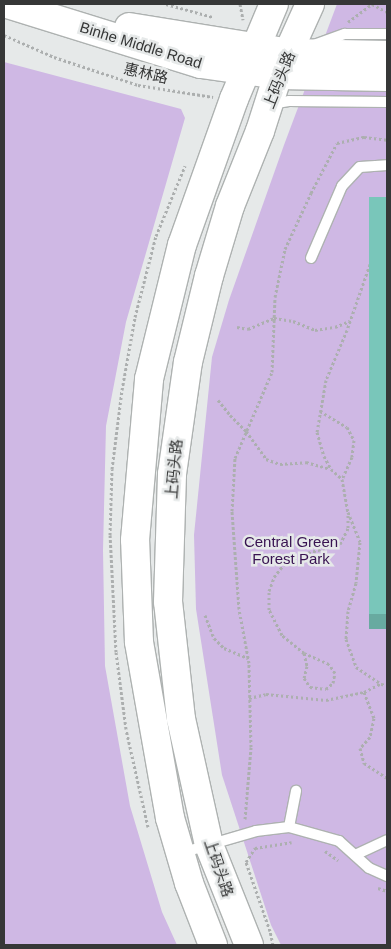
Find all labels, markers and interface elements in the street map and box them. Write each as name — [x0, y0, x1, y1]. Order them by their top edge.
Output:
street label: Binhe Middle Road — [78, 18, 204, 72]
street label: 上码头路 — [259, 49, 299, 111]
street label: 惠林路 — [122, 59, 170, 87]
street label: 上码头路 — [162, 438, 186, 500]
park label: Central Green Forest Park — [244, 532, 338, 567]
street label: 上码头路 — [201, 837, 237, 899]

